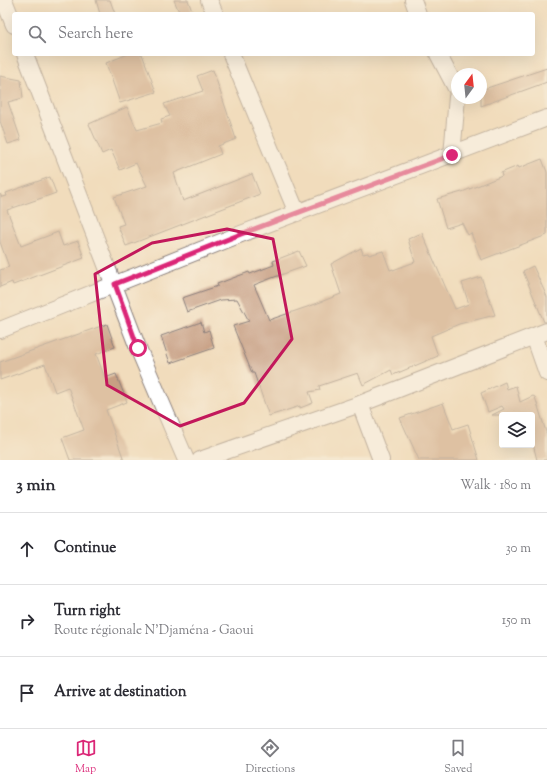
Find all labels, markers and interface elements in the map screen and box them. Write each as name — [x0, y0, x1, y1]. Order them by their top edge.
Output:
search box — [12, 12, 535, 56]
icon: search — [26, 23, 48, 45]
text: Search here — [58, 24, 133, 45]
north arrow — [451, 68, 487, 104]
route end — [443, 146, 461, 164]
route start — [129, 339, 147, 357]
map controls — [499, 412, 535, 448]
button: layers — [499, 412, 535, 448]
text: 3 min — [16, 474, 55, 498]
text: Walk · 180 m — [460, 477, 531, 495]
icon: ahead — [16, 538, 38, 560]
text: Continue — [54, 538, 116, 559]
text: 30 m — [505, 540, 531, 558]
text: Turn right — [54, 601, 120, 622]
icon: right — [16, 610, 38, 632]
text: 150 m — [502, 612, 531, 630]
text: Route régionale N'Djaména - Gaoui — [54, 622, 254, 640]
icon: arrive — [16, 682, 38, 704]
text: Arrive at destination — [54, 682, 187, 703]
tab: Map — [75, 737, 97, 777]
tab: Directions — [246, 737, 295, 777]
tab: Saved — [444, 737, 472, 777]

